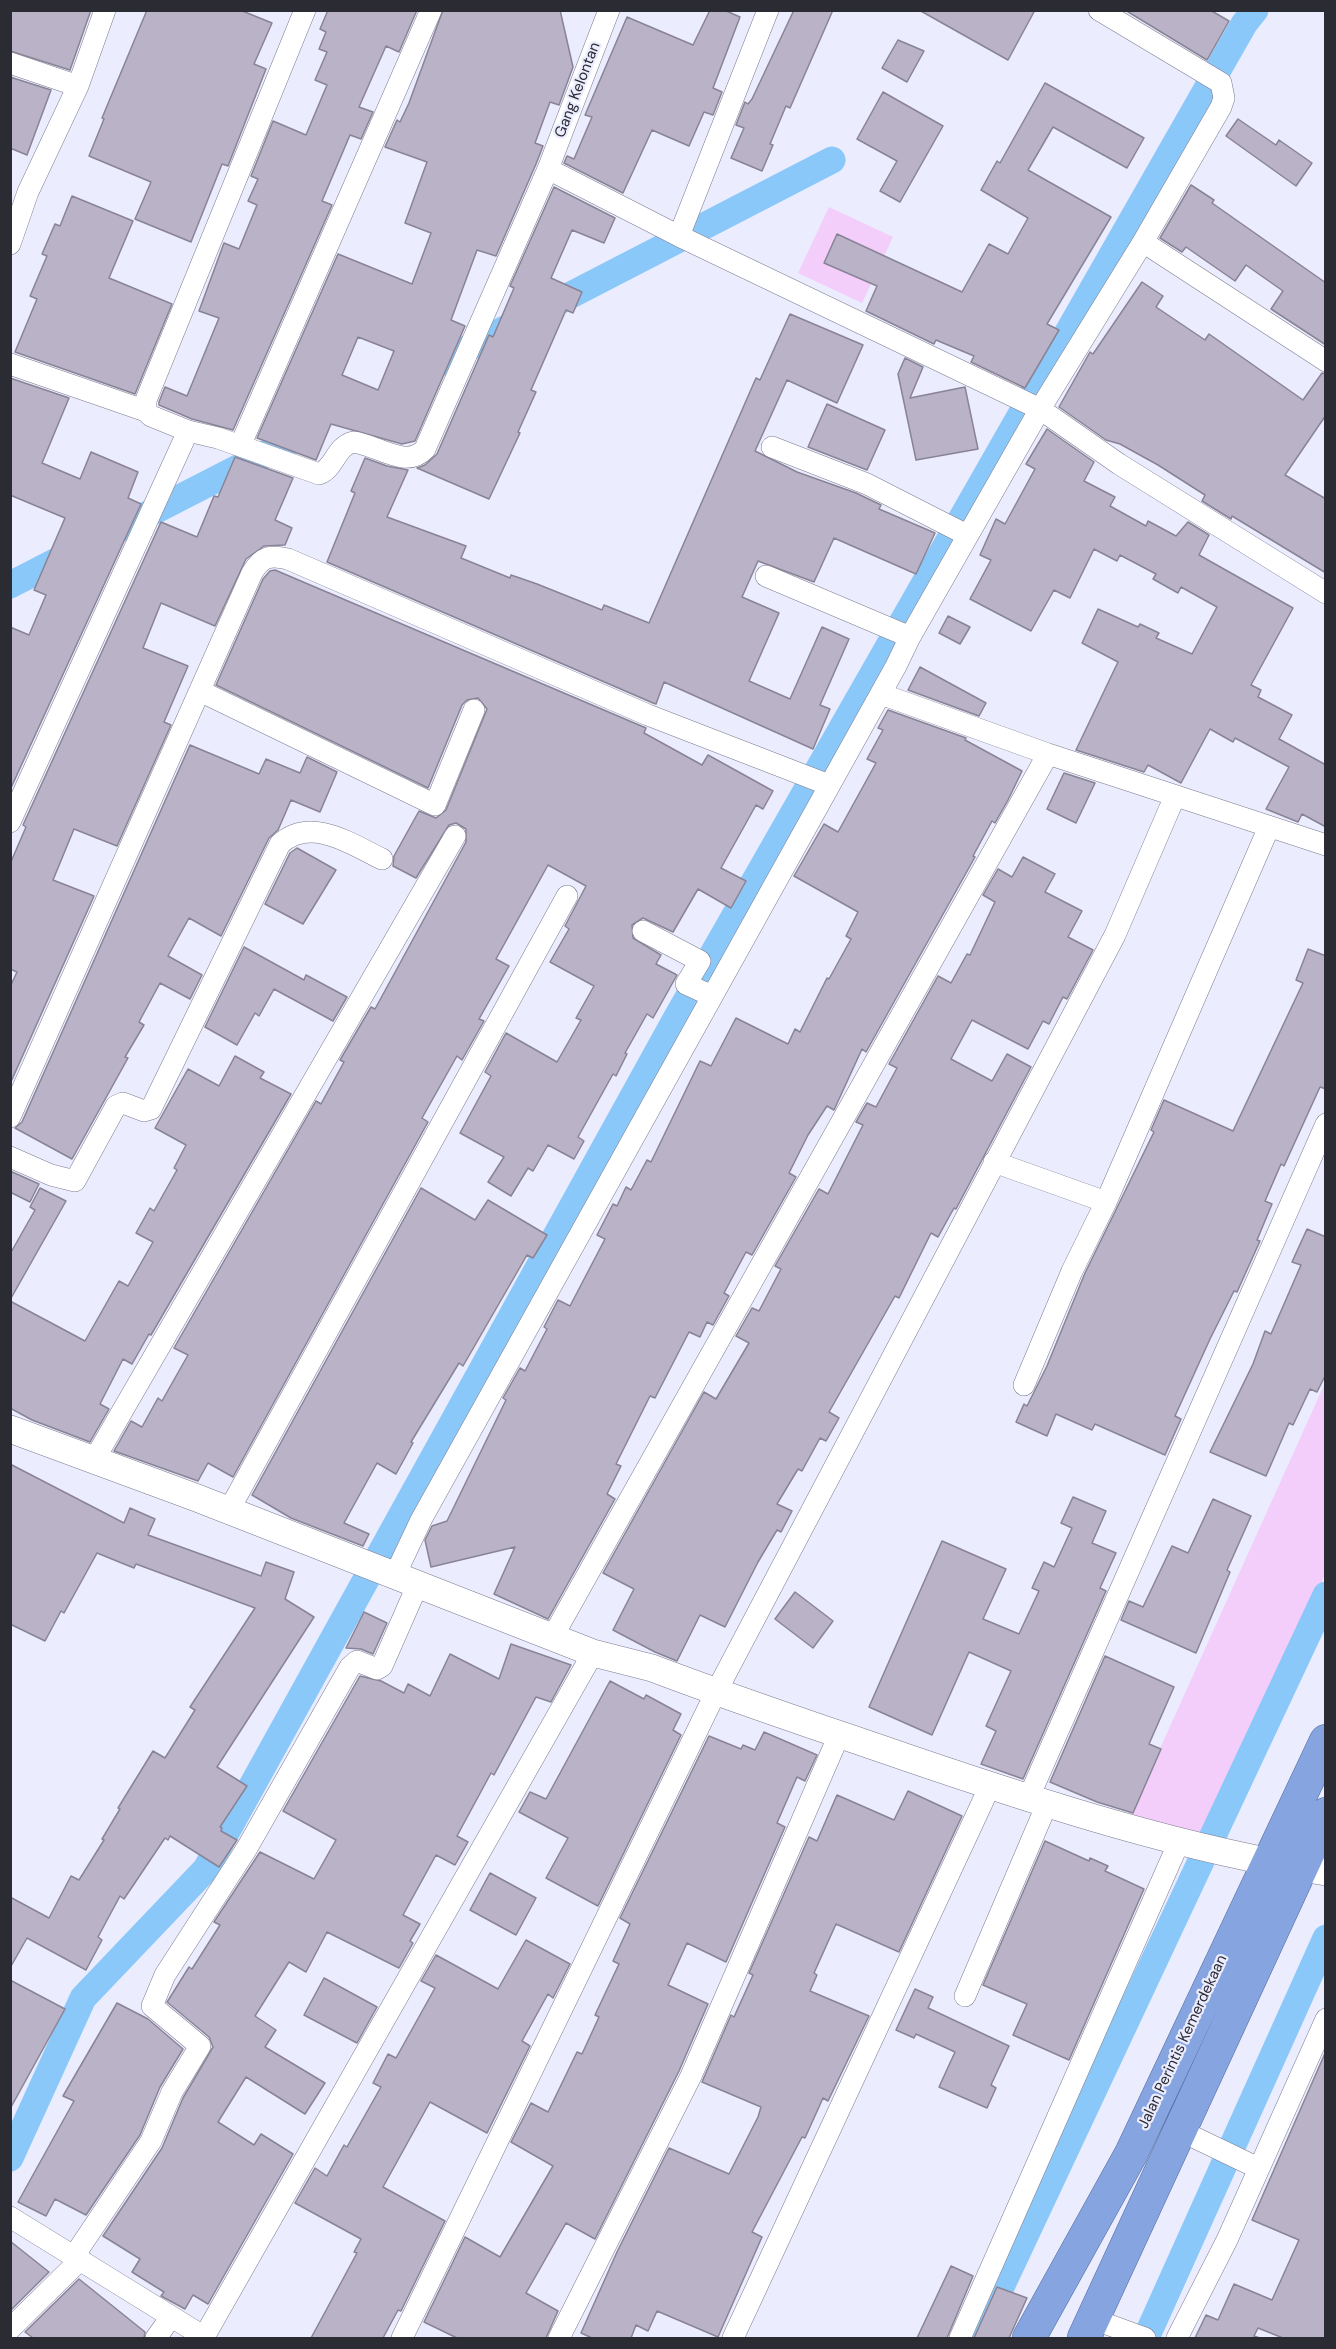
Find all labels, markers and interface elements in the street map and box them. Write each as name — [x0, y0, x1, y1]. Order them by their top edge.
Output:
street label: Gang Kelontan — [552, 40, 604, 140]
street label: Jalan Perintis Kemerdekaan — [1135, 1952, 1231, 2132]

